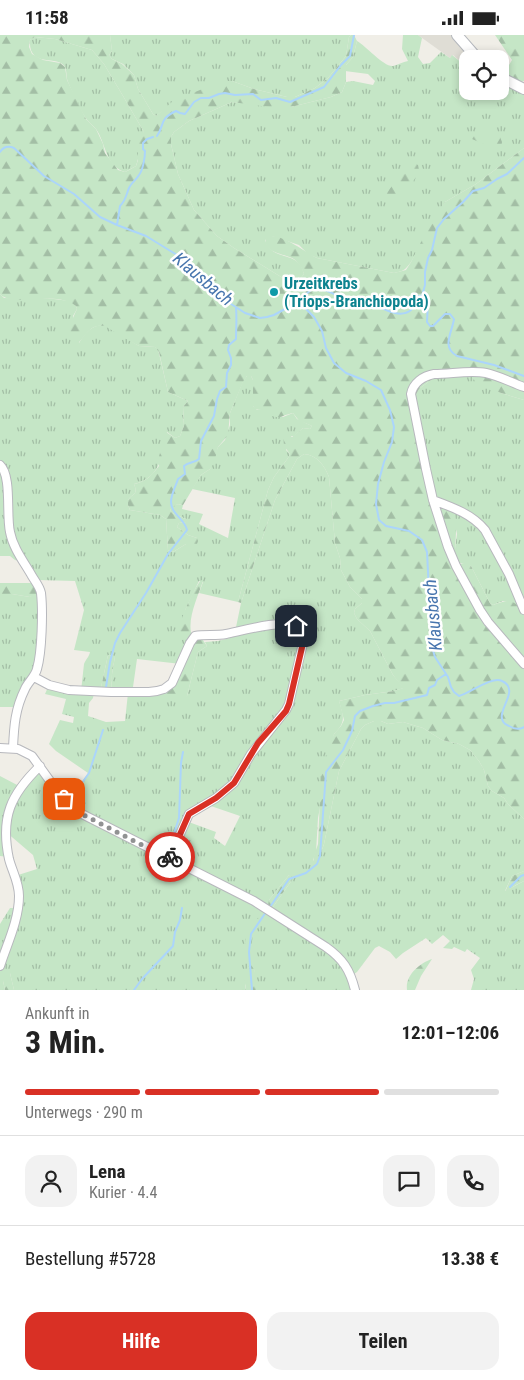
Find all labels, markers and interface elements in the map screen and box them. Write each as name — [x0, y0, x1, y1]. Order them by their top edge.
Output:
text: 11:58 — [25, 6, 69, 29]
map controls — [459, 50, 509, 100]
button: locate — [459, 50, 509, 100]
water label: Klausbach — [169, 248, 238, 310]
place label: Urzeitkrebs (Triops-Branchiopoda) — [284, 274, 429, 311]
marker: Urzeitkrebs (Triops-Branchiopoda) — [268, 286, 280, 298]
water label: Klausbach — [419, 578, 446, 652]
pin — [275, 605, 317, 647]
icon: home — [282, 612, 310, 640]
pin — [43, 778, 85, 820]
icon: bag — [50, 785, 78, 813]
courier — [145, 832, 195, 882]
icon: bike — [156, 843, 184, 871]
text: Ankunft in — [25, 1004, 90, 1023]
text: 12:01–12:06 — [401, 1021, 499, 1044]
text: 3 Min. — [25, 1023, 106, 1061]
text: Unterwegs · 290 m — [25, 1103, 143, 1122]
button: person — [25, 1155, 77, 1207]
button: chat — [383, 1155, 435, 1207]
button: phone — [447, 1155, 499, 1207]
text: Lena — [89, 1160, 126, 1183]
text: Kurier · 4.4 — [89, 1183, 157, 1202]
text: Bestellung #5728 — [25, 1247, 156, 1270]
text: 13.38 € — [441, 1247, 499, 1270]
button: Hilfe — [25, 1312, 257, 1370]
button: Teilen — [267, 1312, 499, 1370]

